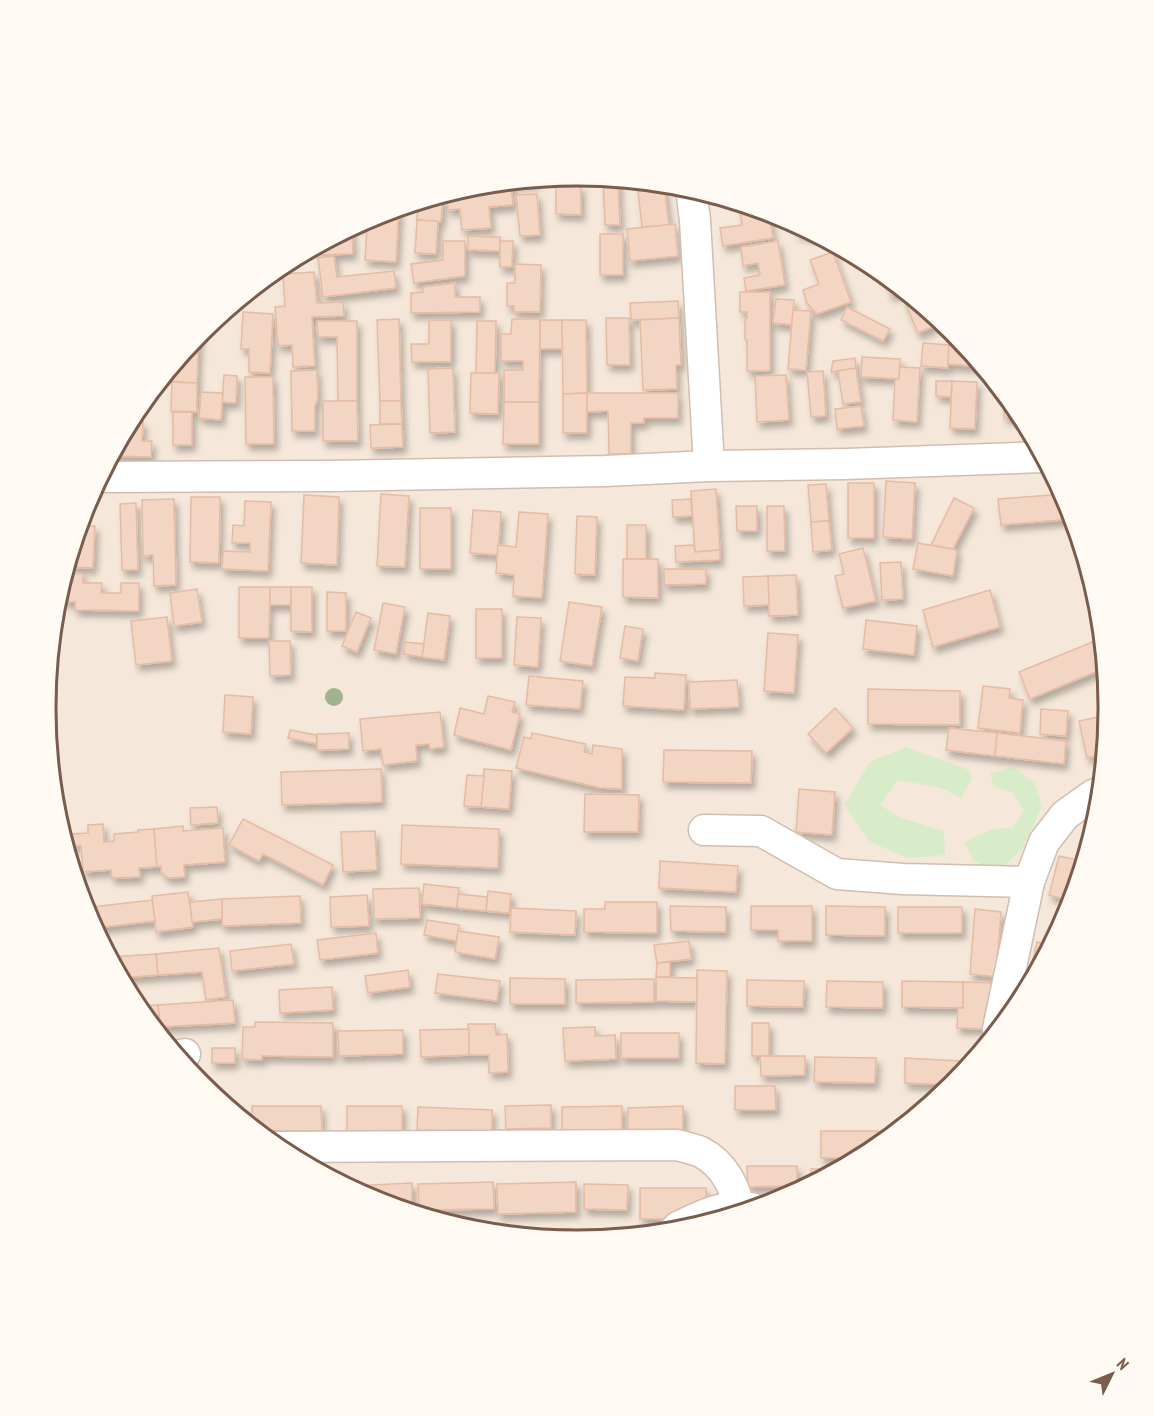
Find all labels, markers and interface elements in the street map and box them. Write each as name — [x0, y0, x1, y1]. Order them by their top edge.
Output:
north arrow — [1082, 1344, 1142, 1404]
text: N — [1113, 1354, 1133, 1374]

